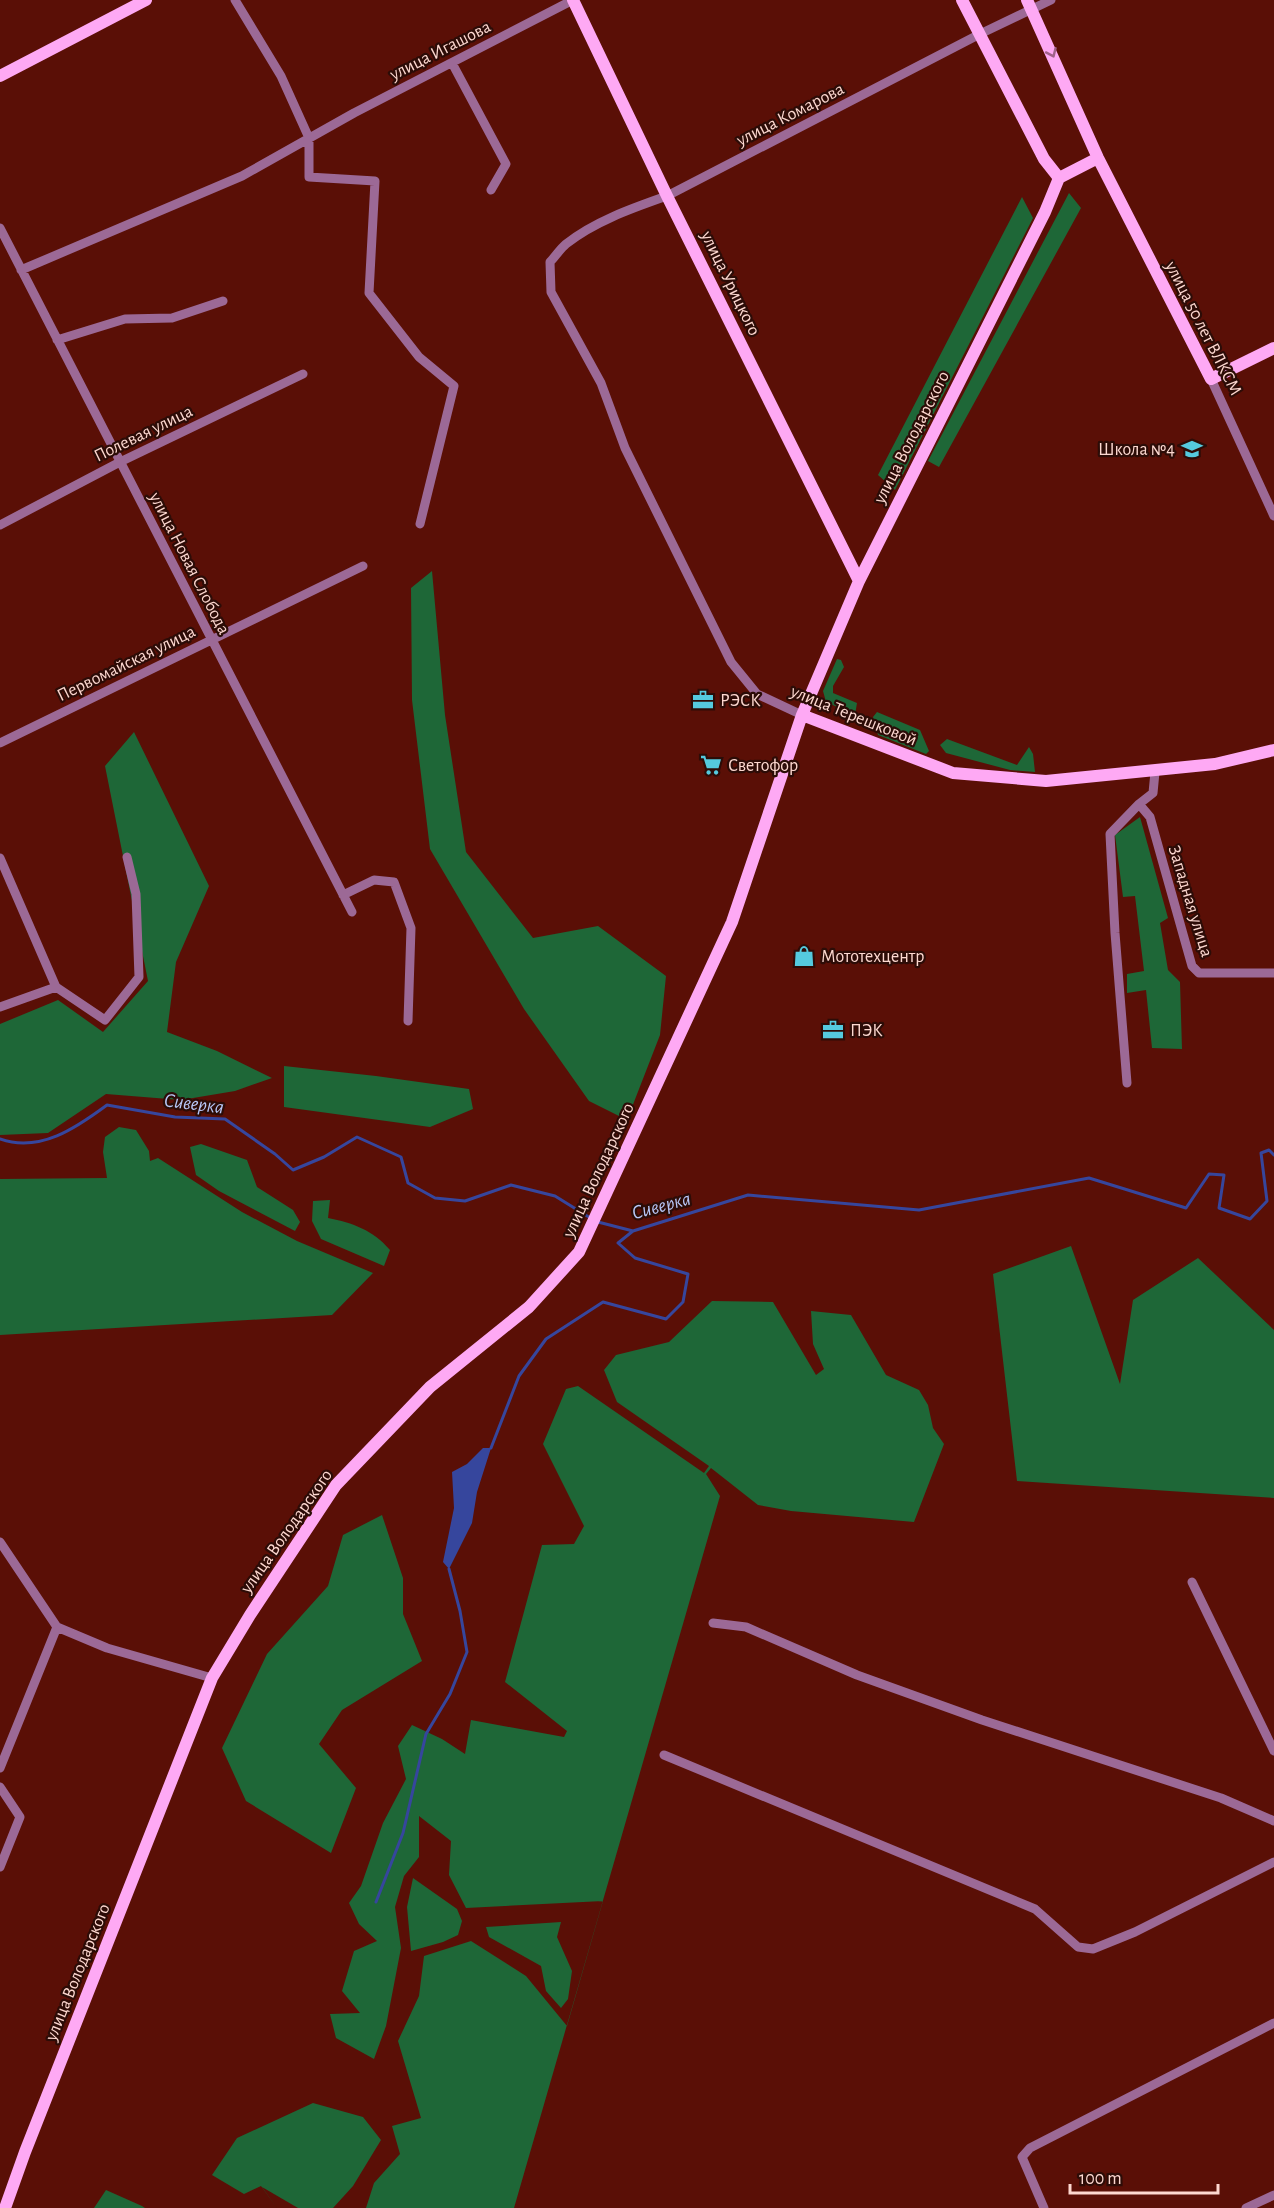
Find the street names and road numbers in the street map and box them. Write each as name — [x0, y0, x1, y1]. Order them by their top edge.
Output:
street label: улица Игашова — [386, 18, 494, 84]
street label: улица Комарова — [733, 80, 847, 150]
street label: улица Урицкого — [697, 227, 763, 339]
street label: улица 50 лет ВЛКСМ — [1161, 258, 1245, 398]
street label: улица Володарского — [870, 368, 953, 507]
street label: Полевая улица — [91, 402, 196, 466]
street label: улица Новая Слобода — [145, 488, 234, 637]
street label: Первомайская улица — [54, 623, 199, 705]
street label: улица Терешковой — [787, 682, 919, 749]
street label: Западная улица — [1165, 843, 1216, 959]
street label: улица Володарского — [559, 1100, 638, 1241]
street label: улица Володарского — [237, 1467, 336, 1597]
street label: улица Володарского — [42, 1901, 114, 2044]

